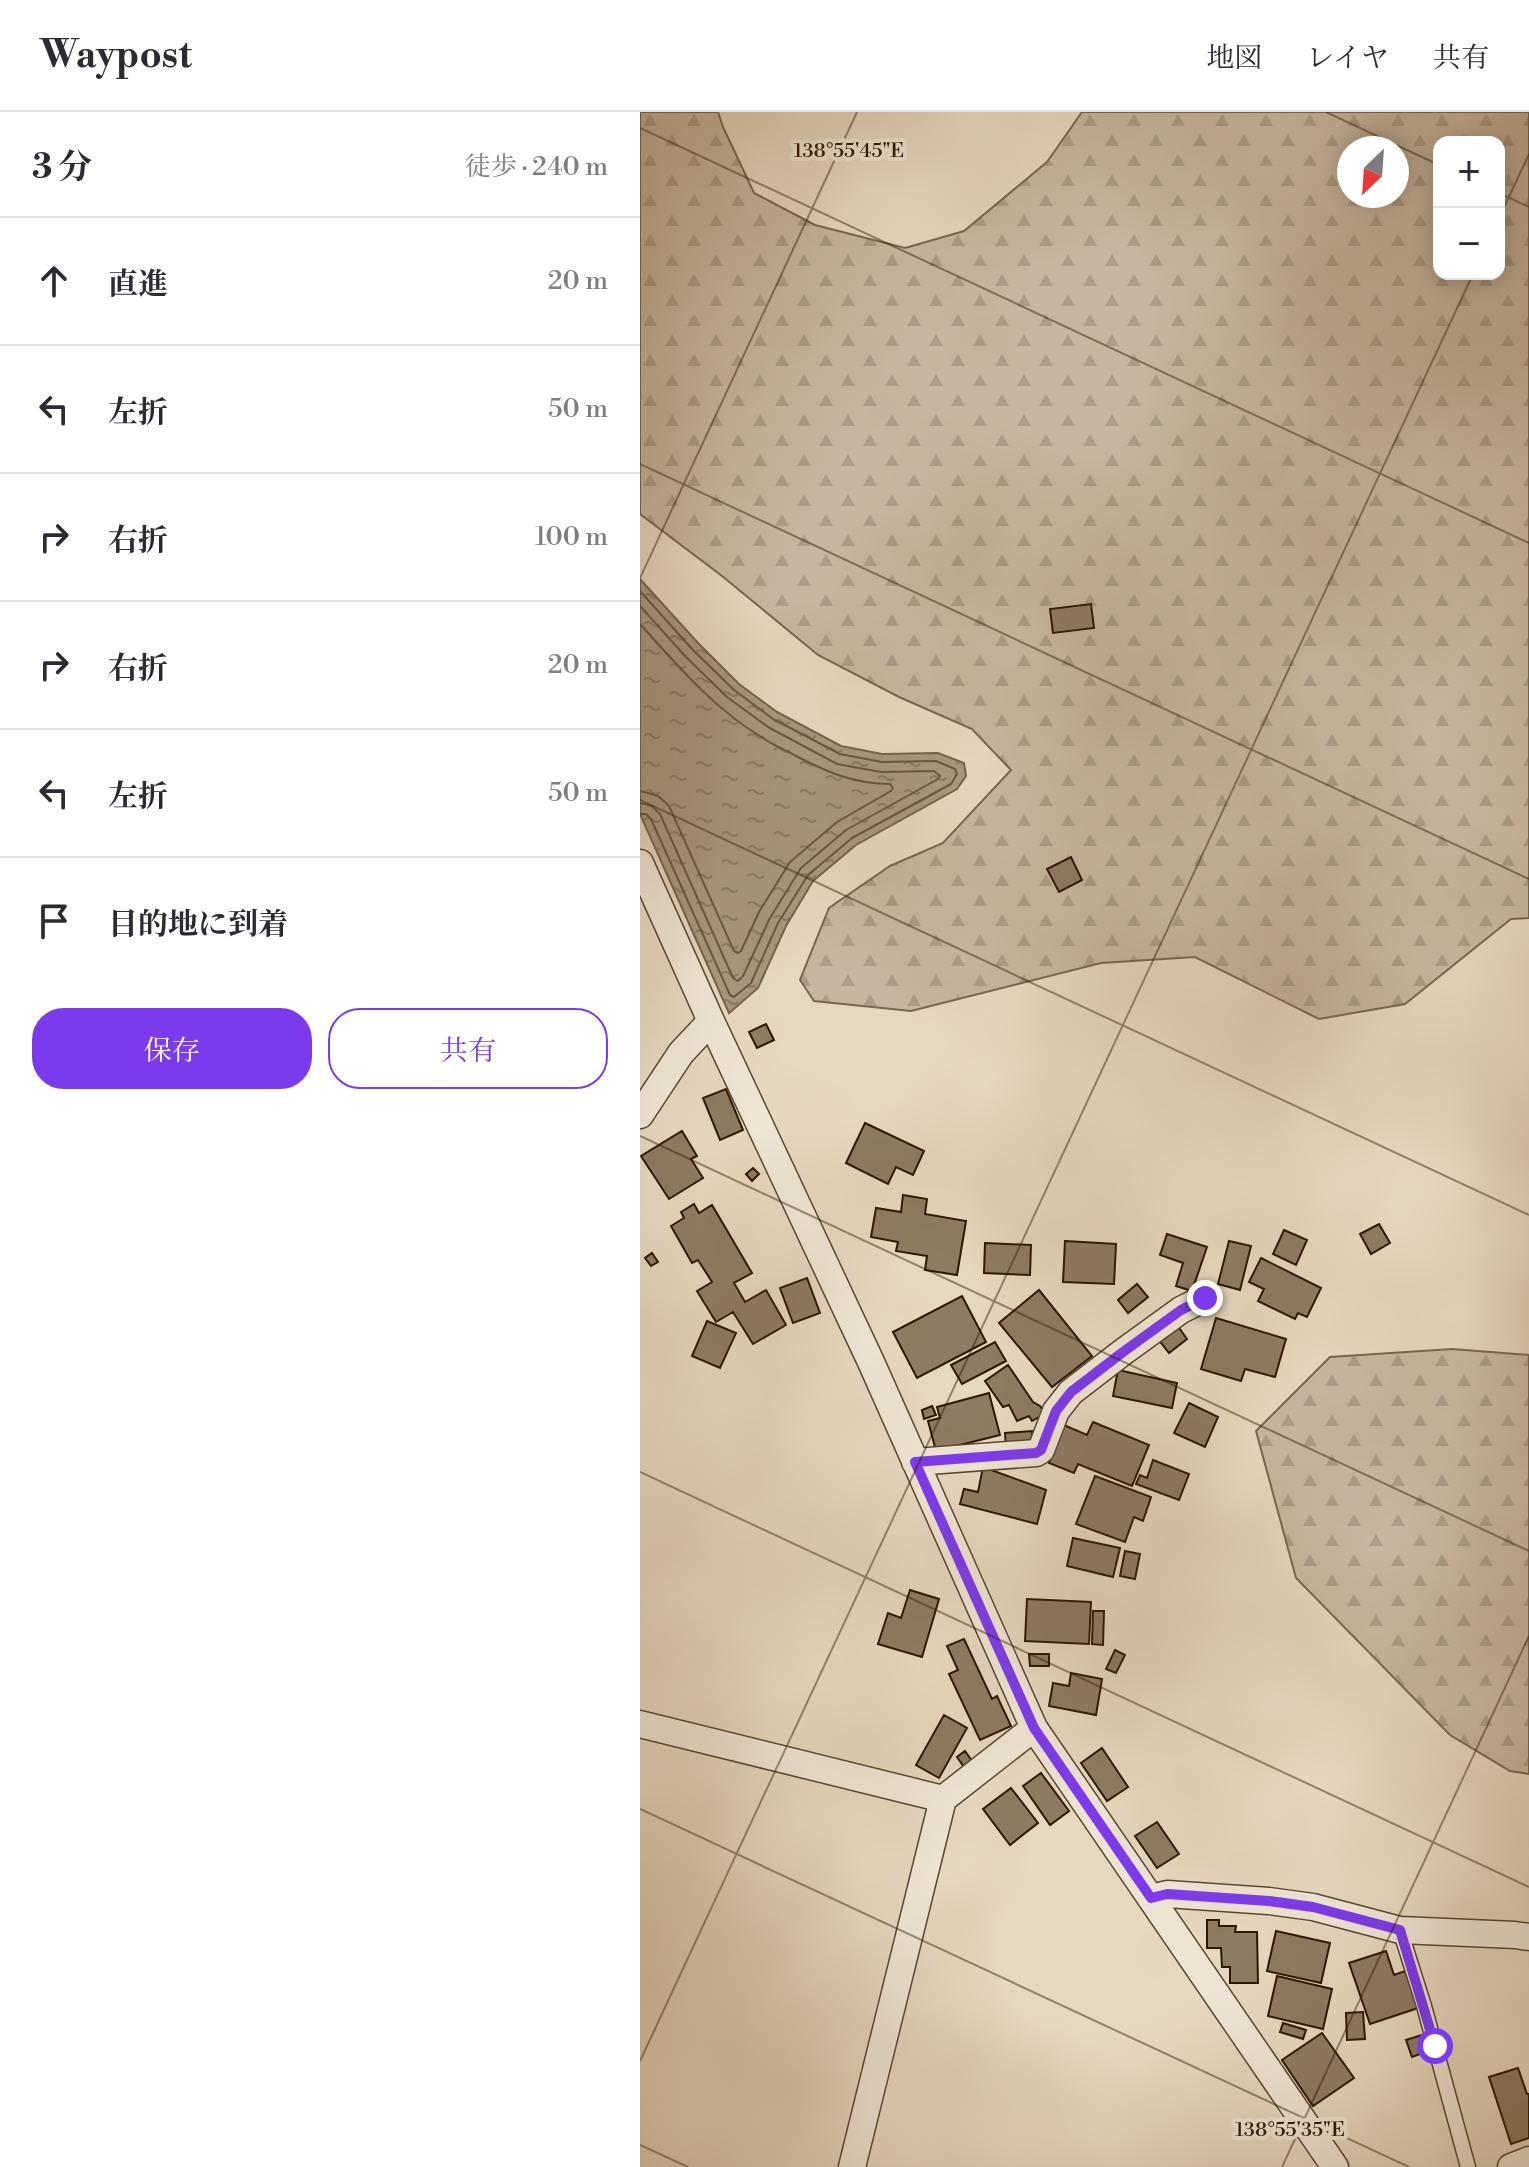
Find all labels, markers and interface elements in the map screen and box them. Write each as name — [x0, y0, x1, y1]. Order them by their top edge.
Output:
text: Waypost — [40, 32, 192, 79]
text: 地図 — [1206, 41, 1262, 76]
text: レイヤ — [1306, 41, 1389, 76]
text: 共有 — [1433, 41, 1489, 76]
north arrow — [1337, 136, 1409, 208]
map controls — [1433, 136, 1505, 280]
button: + — [1433, 136, 1505, 208]
text: 138°55'45"E — [794, 139, 904, 164]
text: 3 分 — [32, 147, 92, 189]
text: 徒歩 · 240 m — [465, 151, 608, 183]
button: − — [1433, 208, 1505, 280]
icon: ahead — [32, 259, 76, 303]
text: 20 m — [548, 265, 608, 297]
text: 直進 — [108, 266, 168, 304]
icon: left — [32, 387, 76, 431]
text: 50 m — [548, 393, 608, 425]
text: 左折 — [108, 394, 168, 432]
icon: right — [32, 515, 76, 559]
text: 100 m — [535, 521, 608, 553]
text: 右折 — [108, 522, 168, 560]
icon: right — [32, 643, 76, 687]
text: 20 m — [548, 649, 608, 681]
text: 右折 — [108, 650, 168, 688]
icon: left — [32, 771, 76, 815]
text: 50 m — [548, 777, 608, 809]
text: 左折 — [108, 778, 168, 816]
icon: arrive — [32, 899, 76, 943]
text: 目的地に到着 — [108, 906, 288, 944]
button: 保存 — [32, 1008, 312, 1089]
button: 共有 — [328, 1008, 608, 1089]
route end — [1187, 1280, 1223, 1316]
route start — [1417, 2028, 1453, 2064]
text: 138°55'35"E — [1235, 2118, 1345, 2143]

